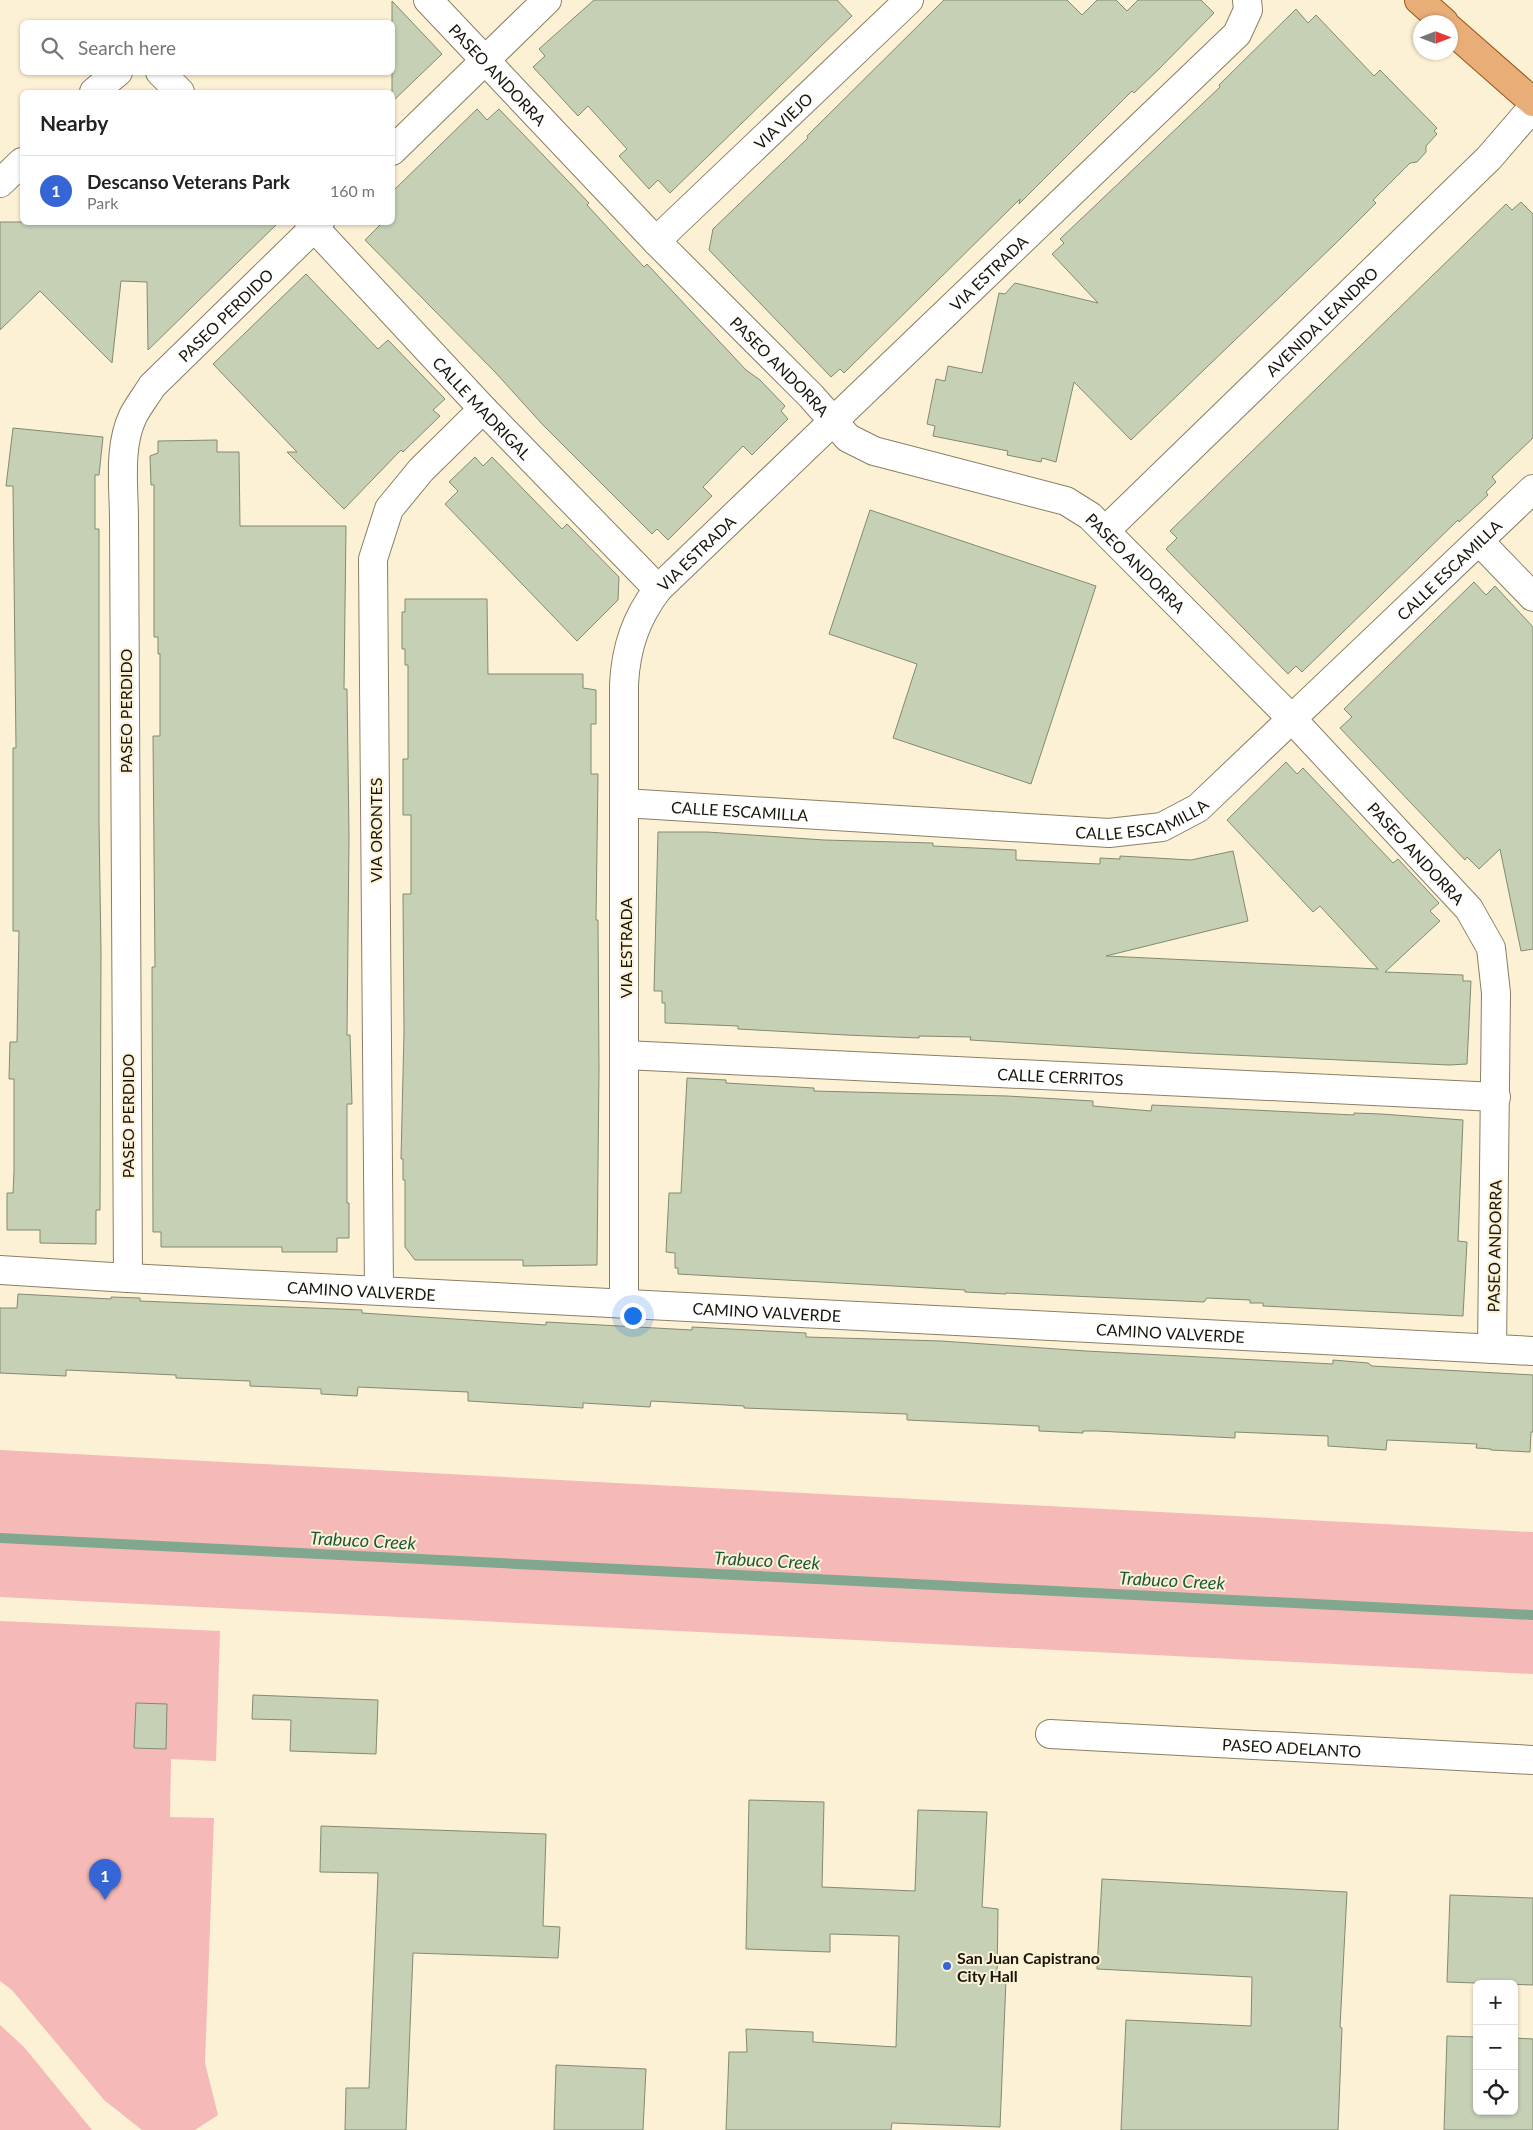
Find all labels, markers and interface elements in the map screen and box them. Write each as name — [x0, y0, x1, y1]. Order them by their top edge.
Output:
north arrow — [1413, 15, 1458, 60]
street label: PASEO ANDORRA — [446, 19, 551, 129]
search box — [20, 20, 395, 75]
icon: search — [38, 34, 66, 62]
text: Search here — [78, 36, 176, 59]
street label: VIA VIEJO — [750, 88, 816, 152]
text: Nearby — [40, 110, 108, 135]
text: Descanso Veterans Park — [87, 170, 290, 193]
text: 1 — [51, 181, 61, 200]
text: 160 m — [330, 181, 375, 200]
text: Park — [87, 193, 118, 212]
street label: VIA ESTRADA — [945, 231, 1031, 314]
street label: AVENIDA LEANDRO — [1261, 262, 1381, 380]
street label: PASEO PERDIDO — [174, 264, 276, 365]
street label: PASEO ANDORRA — [727, 312, 834, 420]
street label: CALLE MADRIGAL — [429, 352, 536, 463]
street label: PASEO ANDORRA — [1083, 509, 1190, 616]
street label: VIA ESTRADA — [653, 511, 739, 594]
street label: CALLE ESCAMILLA — [1392, 515, 1505, 624]
street label: PASEO PERDIDO — [116, 648, 135, 773]
street label: VIA ORONTES — [366, 778, 385, 882]
street label: CALLE ESCAMILLA — [1075, 794, 1212, 843]
street label: CALLE ESCAMILLA — [671, 796, 809, 824]
street label: PASEO ANDORRA — [1365, 798, 1469, 908]
street label: VIA ESTRADA — [616, 898, 635, 998]
street label: PASEO PERDIDO — [118, 1053, 137, 1178]
street label: CALLE CERRITOS — [997, 1063, 1124, 1089]
street label: PASEO ANDORRA — [1483, 1179, 1505, 1312]
street label: CAMINO VALVERDE — [287, 1277, 436, 1303]
street label: CAMINO VALVERDE — [692, 1298, 842, 1325]
your location — [620, 1303, 646, 1329]
street label: CAMINO VALVERDE — [1096, 1319, 1245, 1346]
water label: Trabuco Creek — [309, 1526, 417, 1554]
water label: Trabuco Creek — [713, 1546, 821, 1574]
water label: Trabuco Creek — [1118, 1566, 1226, 1594]
street label: PASEO ADELANTO — [1222, 1734, 1362, 1760]
pin: 1 — [89, 1859, 121, 1900]
place label: San Juan Capistrano City Hall — [957, 1948, 1100, 1985]
marker: San Juan Capistrano City Hall — [941, 1960, 953, 1972]
map controls — [1473, 1980, 1518, 2115]
button: + — [1473, 1980, 1518, 2025]
button: − — [1473, 2025, 1518, 2070]
button: locate — [1473, 2070, 1518, 2115]

